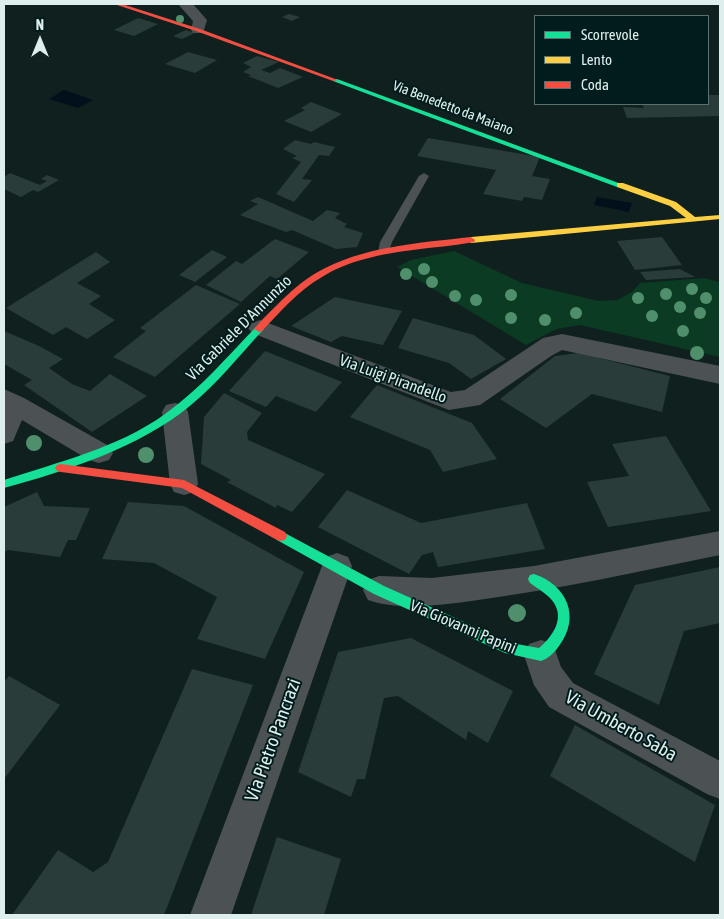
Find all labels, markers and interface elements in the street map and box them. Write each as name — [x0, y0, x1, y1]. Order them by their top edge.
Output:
north arrow — [15, 15, 65, 65]
legend — [534, 15, 709, 105]
text: N — [36, 17, 44, 33]
text: Scorrevole — [581, 26, 639, 43]
text: Lento — [581, 51, 612, 68]
text: Coda — [581, 76, 609, 93]
street label: Via Benedetto da Maiano — [390, 77, 516, 139]
street label: Via Gabriele D'Annunzio — [182, 271, 296, 385]
street label: Via Luigi Pirandello — [337, 351, 449, 407]
street label: Via Giovanni Papini — [407, 596, 519, 658]
street label: Via Pietro Pancrazi — [240, 676, 306, 804]
street label: Via Umberto Saba — [561, 686, 681, 766]

